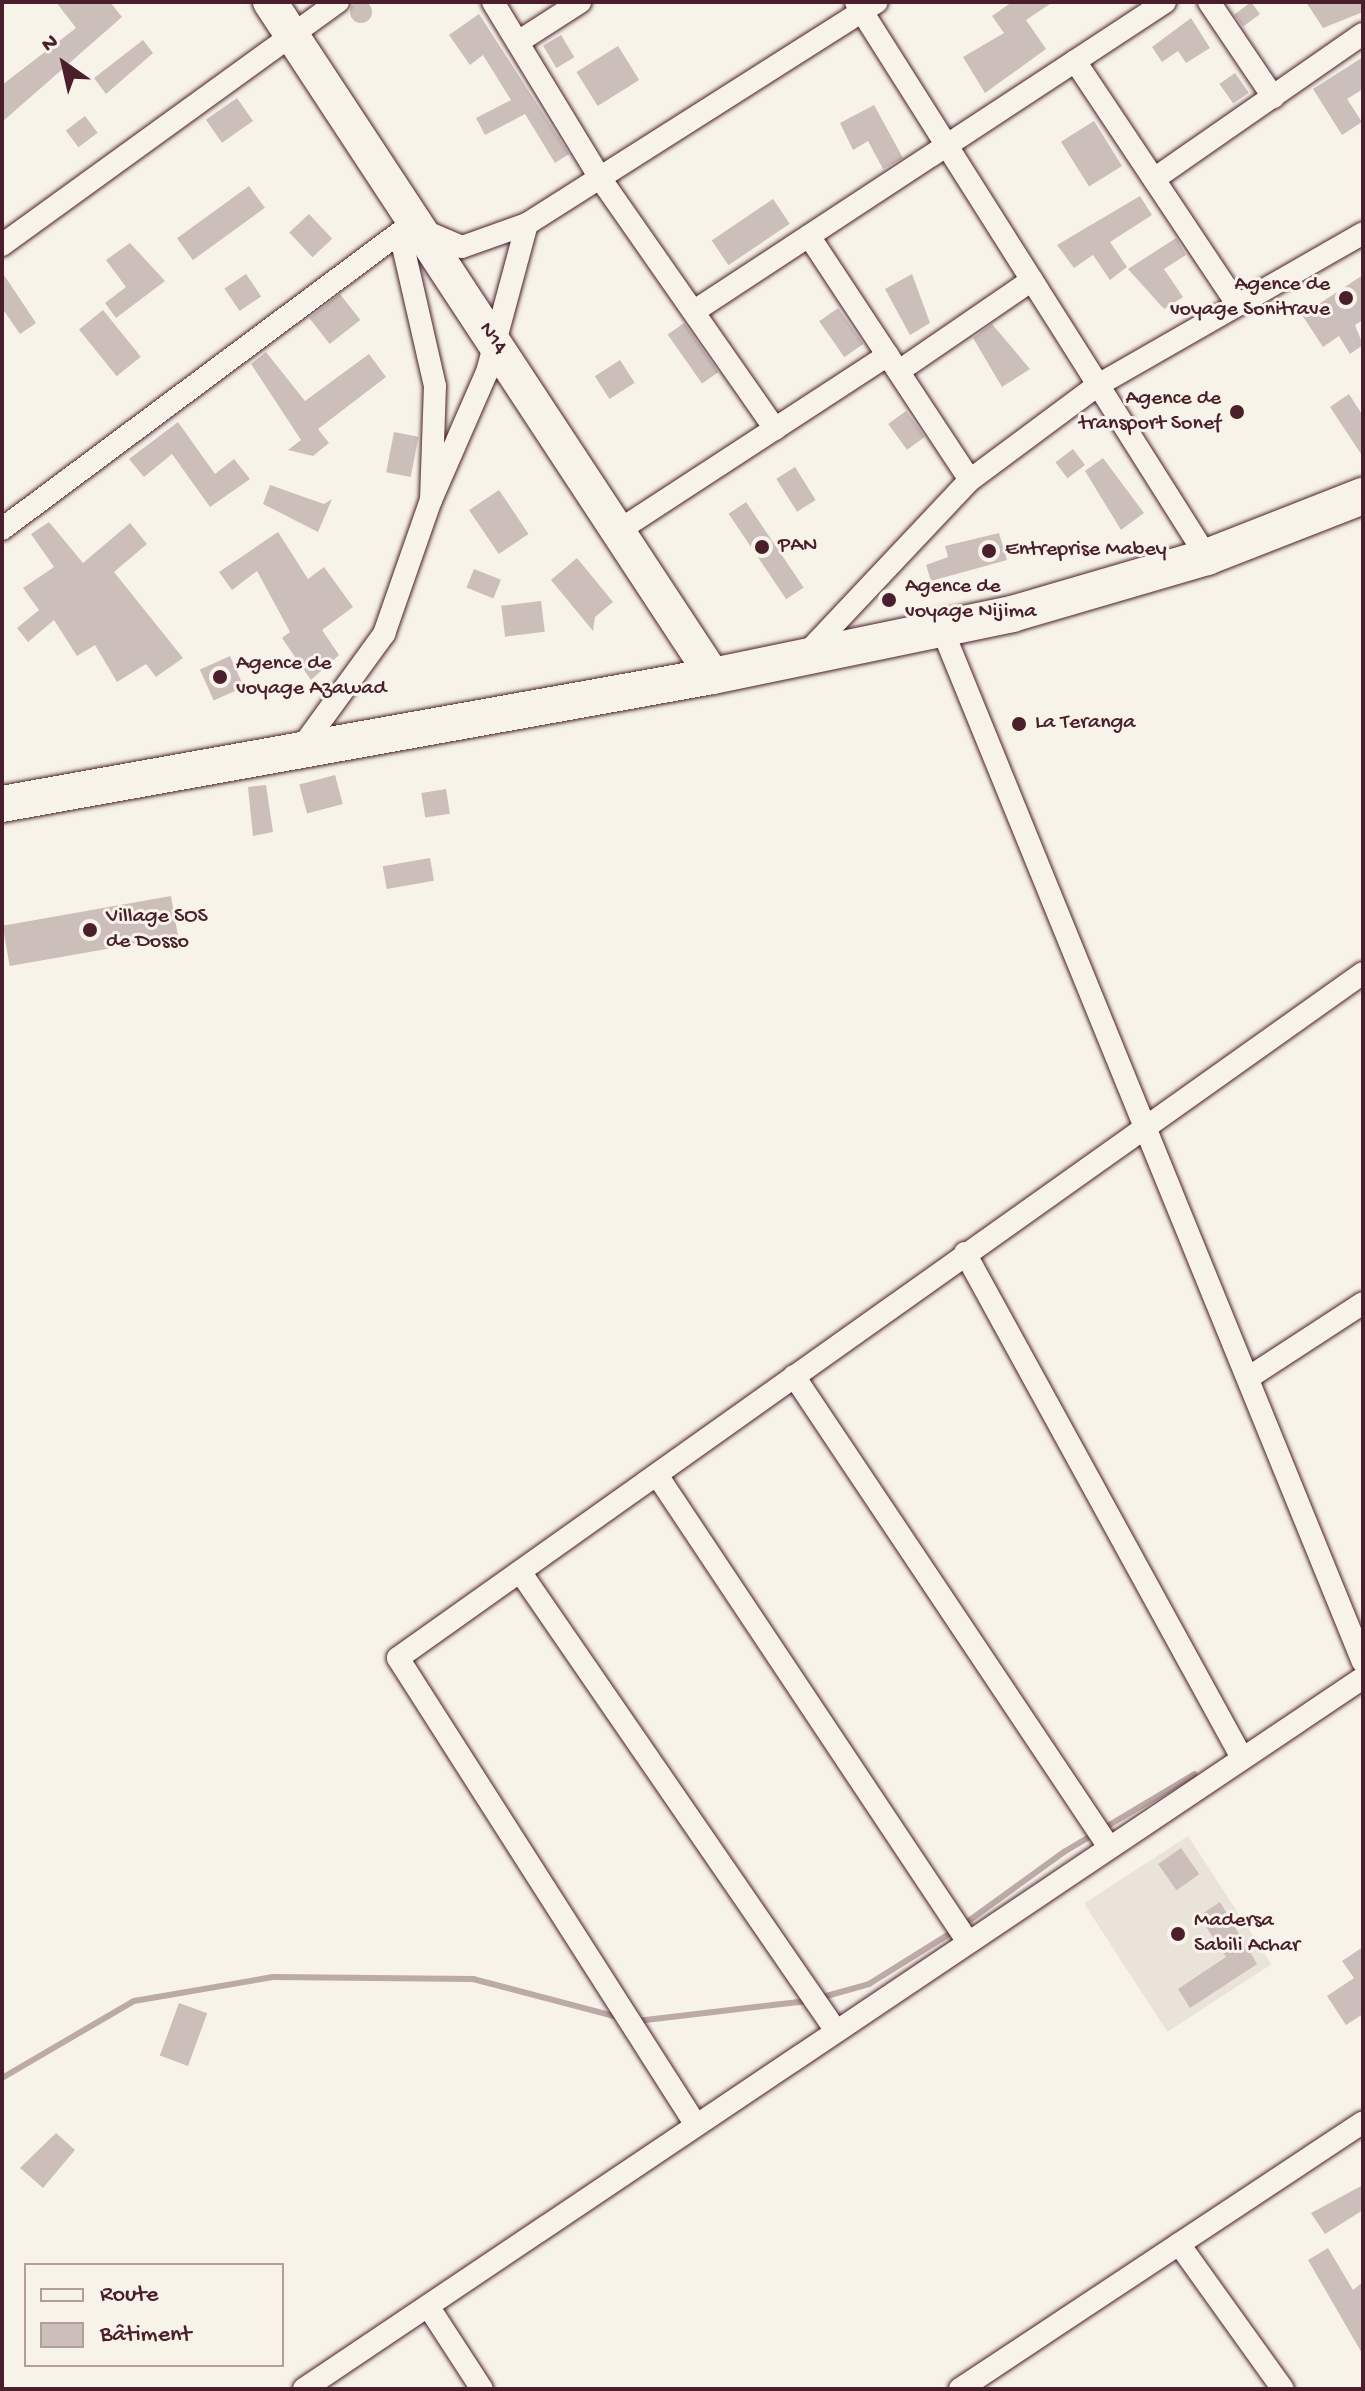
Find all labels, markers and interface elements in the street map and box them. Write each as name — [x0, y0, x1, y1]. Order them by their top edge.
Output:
north arrow — [24, 24, 104, 104]
text: N — [37, 29, 64, 59]
place label: Agence de voyage Sonitrave — [1170, 272, 1330, 324]
marker: Agence de voyage Sonitrave — [1337, 289, 1355, 307]
street label: N14 — [472, 318, 512, 360]
place label: Agence de transport Sonef — [1079, 386, 1221, 438]
marker: Agence de transport Sonef — [1228, 403, 1246, 421]
place label: PAN — [778, 534, 817, 560]
marker: PAN — [753, 538, 771, 556]
place label: Entreprise Mabey — [1005, 538, 1167, 564]
marker: Entreprise Mabey — [980, 542, 998, 560]
place label: Agence de voyage Nijima — [905, 574, 1036, 626]
marker: Agence de voyage Nijima — [880, 591, 898, 609]
place label: Agence de voyage Azawad — [236, 651, 386, 702]
marker: Agence de voyage Azawad — [211, 668, 229, 686]
place label: La Teranga — [1035, 711, 1135, 737]
marker: La Teranga — [1010, 715, 1028, 733]
place label: Village SOS de Dosso — [106, 904, 208, 956]
marker: Village SOS de Dosso — [81, 921, 99, 939]
place label: Madersa Sabili Achar — [1194, 1908, 1300, 1960]
marker: Madersa Sabili Achar — [1169, 1925, 1187, 1943]
legend — [24, 2263, 284, 2367]
text: Route — [100, 2281, 158, 2310]
text: Bâtiment — [100, 2321, 191, 2350]

